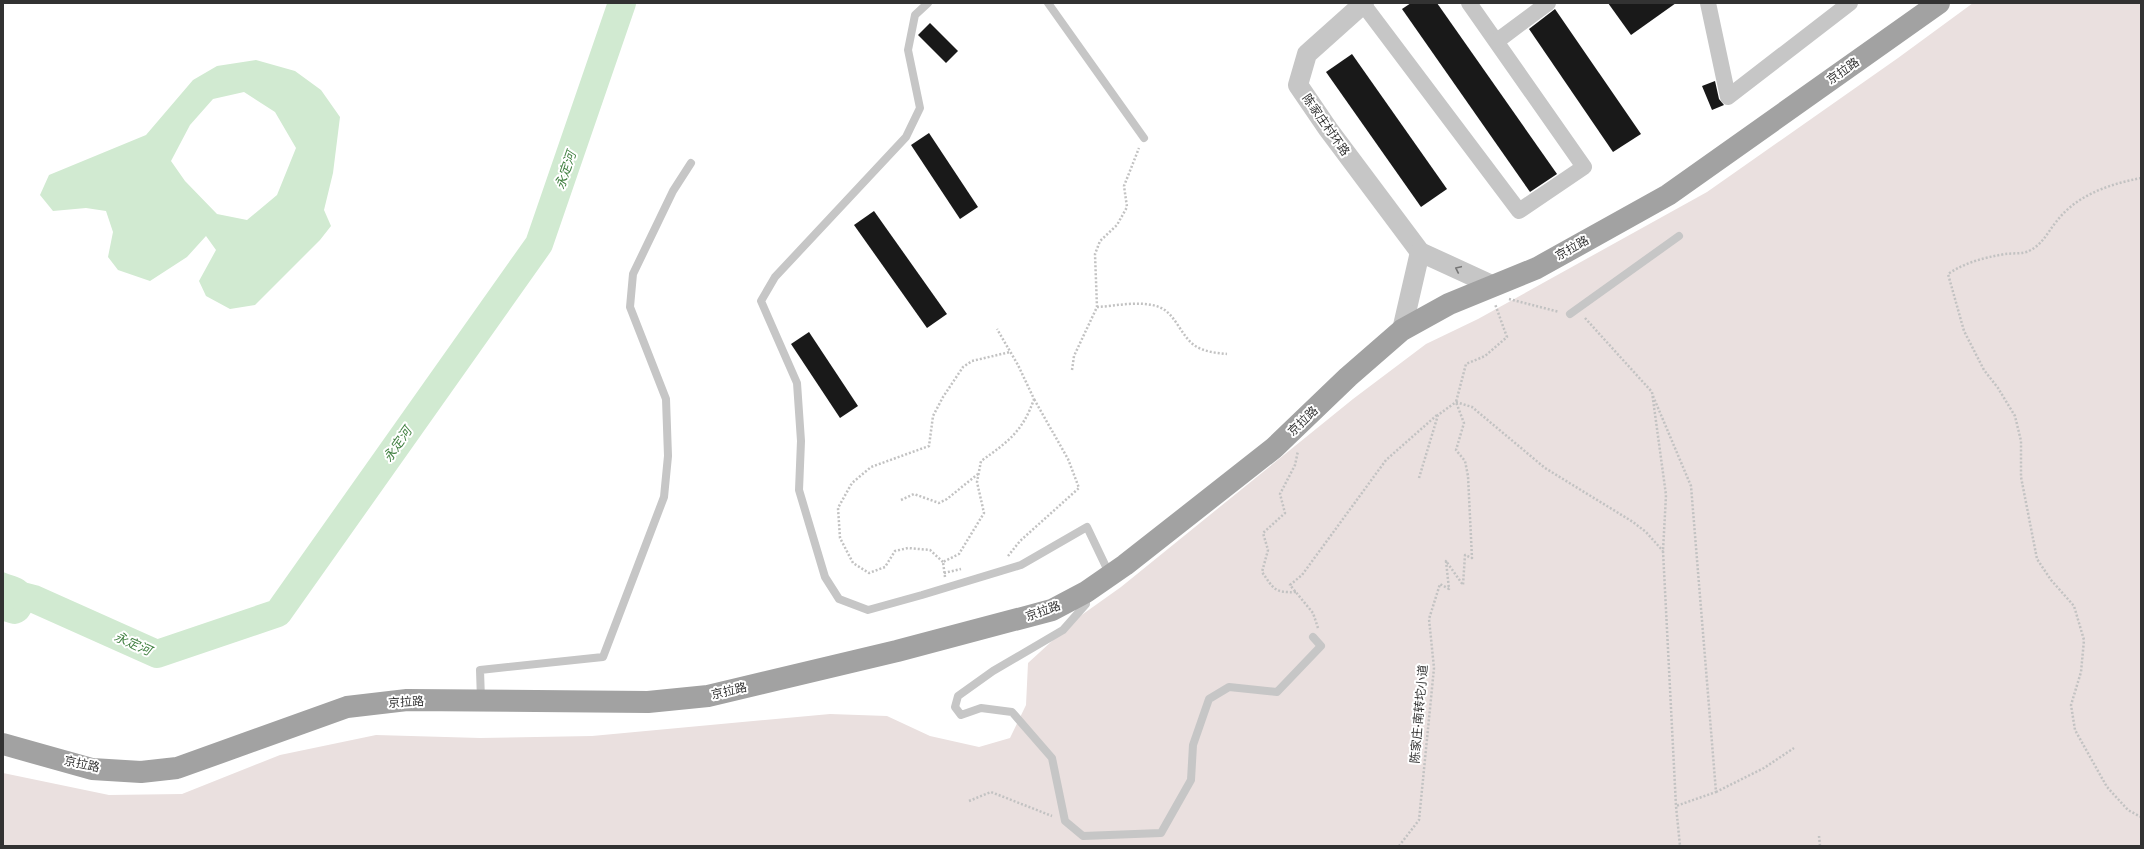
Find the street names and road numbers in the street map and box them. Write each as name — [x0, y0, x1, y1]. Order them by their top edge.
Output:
street label: 京拉路 — [1824, 54, 1862, 87]
street label: 陈家庄村环路 — [1300, 91, 1353, 159]
street label: 京拉路 — [1552, 232, 1591, 263]
street label: 京拉路 — [1284, 403, 1321, 439]
street label: 京拉路 — [1023, 598, 1062, 623]
street label: 陈家庄·南转坨小道 — [1407, 664, 1430, 764]
street label: 京拉路 — [710, 679, 748, 702]
street label: 京拉路 — [388, 693, 424, 710]
street label: 京拉路 — [63, 752, 101, 775]

